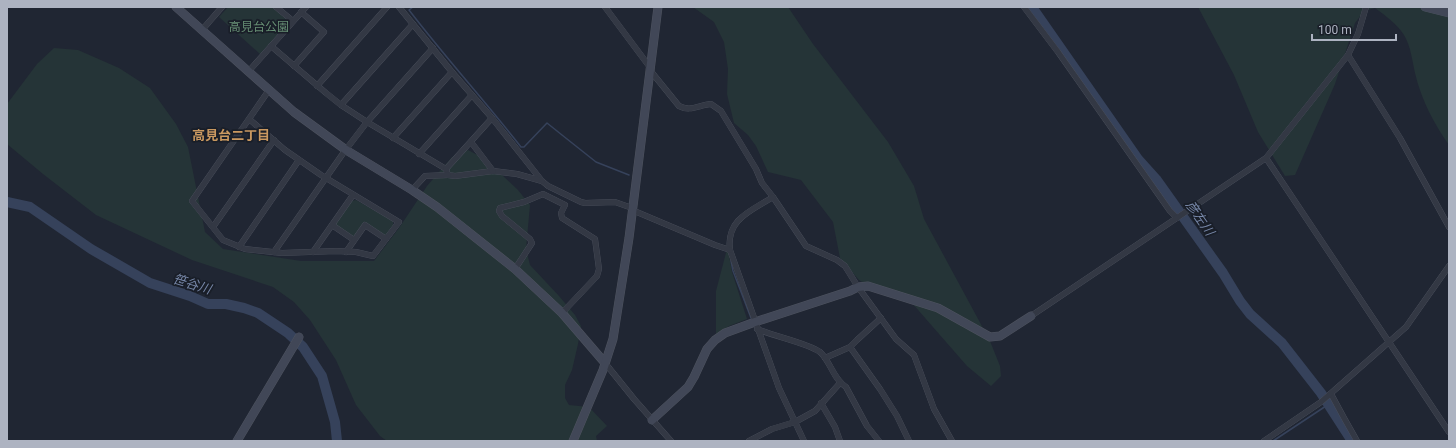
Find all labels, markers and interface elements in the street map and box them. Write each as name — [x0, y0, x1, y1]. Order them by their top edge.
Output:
scale bar — [1312, 16, 1396, 42]
park label: 高見台公園 — [229, 20, 289, 34]
text: 100 m — [1318, 23, 1352, 37]
district label: 高見台二丁目 — [192, 128, 270, 143]
water label: 彦左川 — [1183, 198, 1218, 240]
water label: 笹谷川 — [171, 271, 215, 297]

